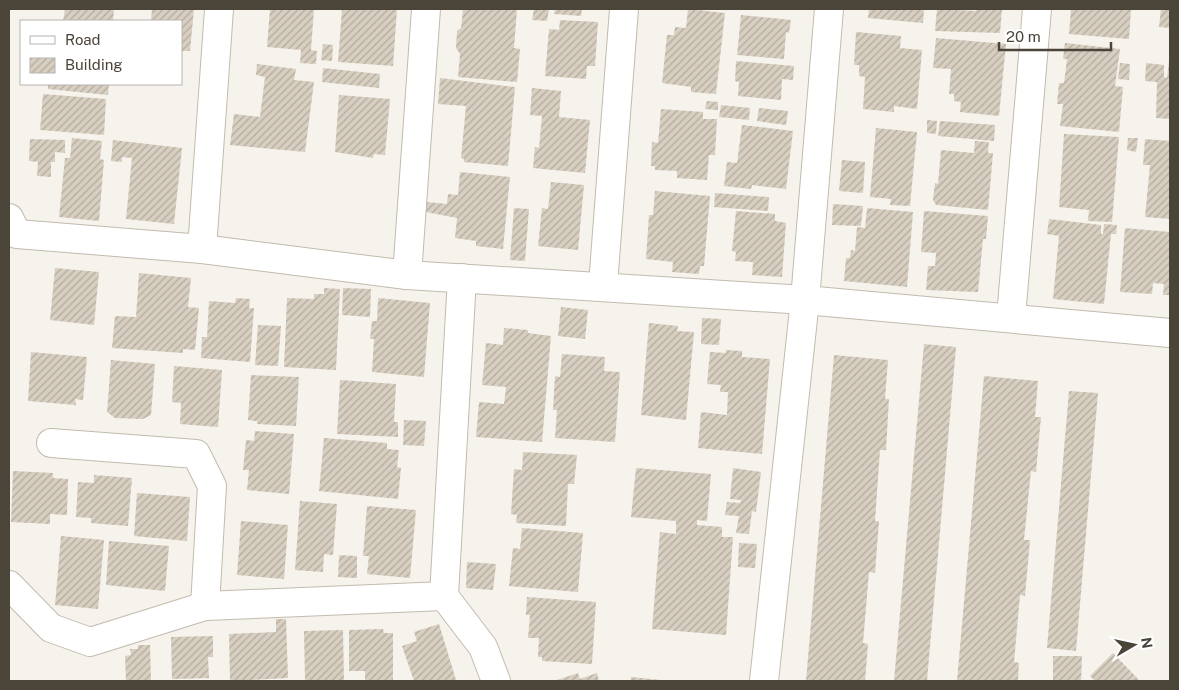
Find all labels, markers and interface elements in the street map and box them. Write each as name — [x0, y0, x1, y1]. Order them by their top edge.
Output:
legend — [20, 20, 182, 85]
scale bar — [999, 20, 1112, 52]
text: 20 m — [1006, 28, 1041, 45]
text: Road — [65, 31, 101, 48]
text: Building — [65, 56, 123, 73]
north arrow — [1109, 620, 1159, 670]
text: N — [1138, 636, 1156, 650]

